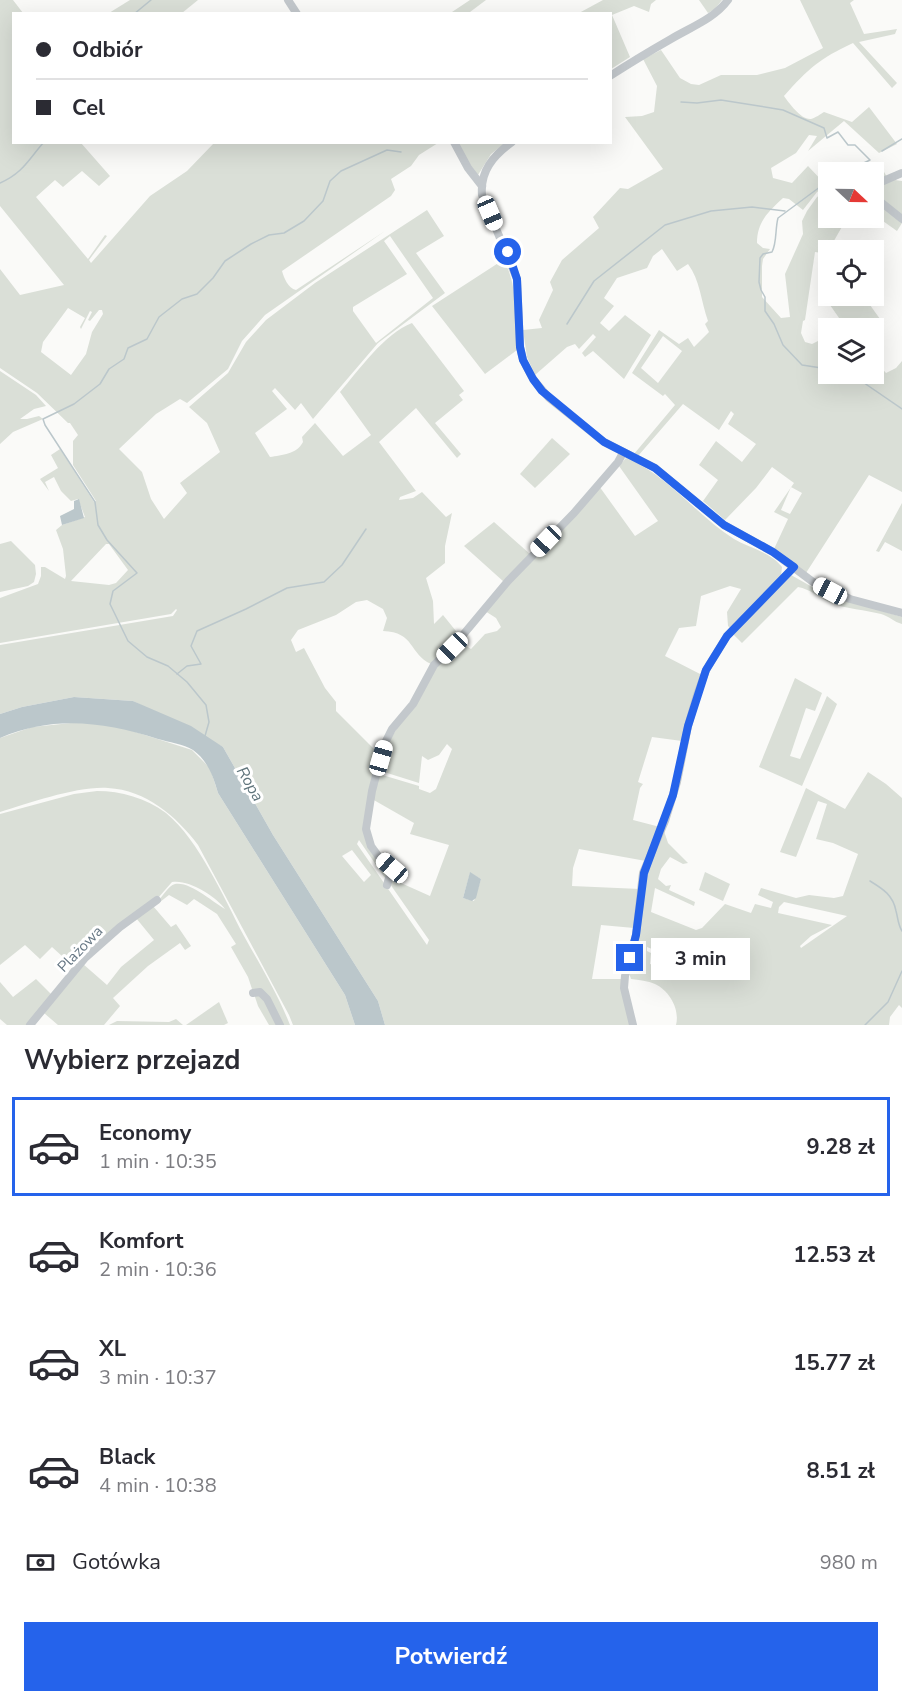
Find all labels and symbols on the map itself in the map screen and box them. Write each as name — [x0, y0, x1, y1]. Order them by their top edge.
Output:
north arrow — [818, 162, 884, 228]
car — [475, 193, 505, 233]
route start — [494, 238, 521, 265]
car — [527, 522, 565, 560]
car — [810, 575, 850, 607]
car — [433, 629, 471, 667]
car — [367, 738, 395, 778]
water label: Ropa — [231, 762, 269, 806]
car — [373, 849, 411, 887]
street label: Plażowa — [53, 921, 107, 977]
callout: 3 min — [651, 937, 750, 979]
route end — [616, 944, 643, 971]

